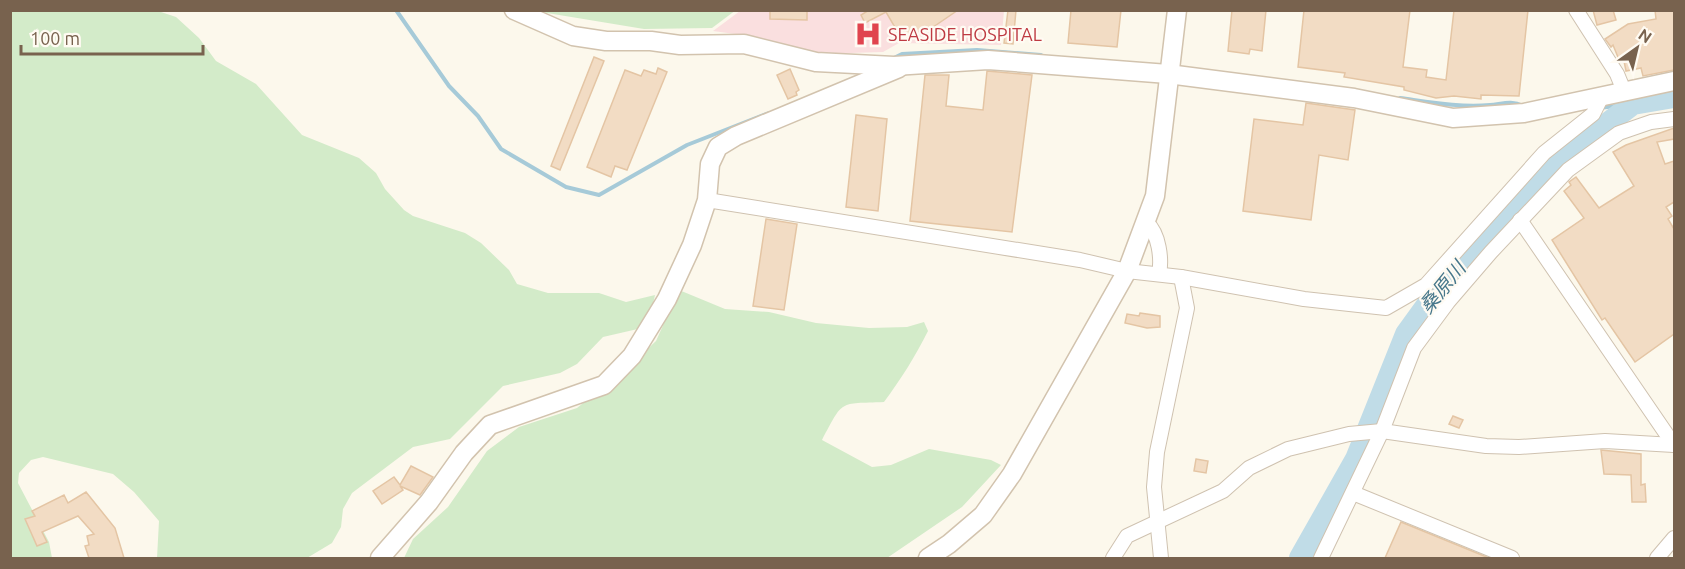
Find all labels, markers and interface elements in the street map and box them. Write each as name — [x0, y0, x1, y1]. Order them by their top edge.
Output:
scale bar — [21, 18, 202, 56]
north arrow — [1607, 18, 1667, 78]
hospital icon: SEASIDE HOSPITAL — [853, 19, 883, 49]
place label: SEASIDE HOSPITAL — [888, 24, 1042, 44]
text: N — [1635, 25, 1655, 46]
text: 100 m — [30, 28, 80, 48]
water label: 桑原川 — [1414, 255, 1471, 318]

